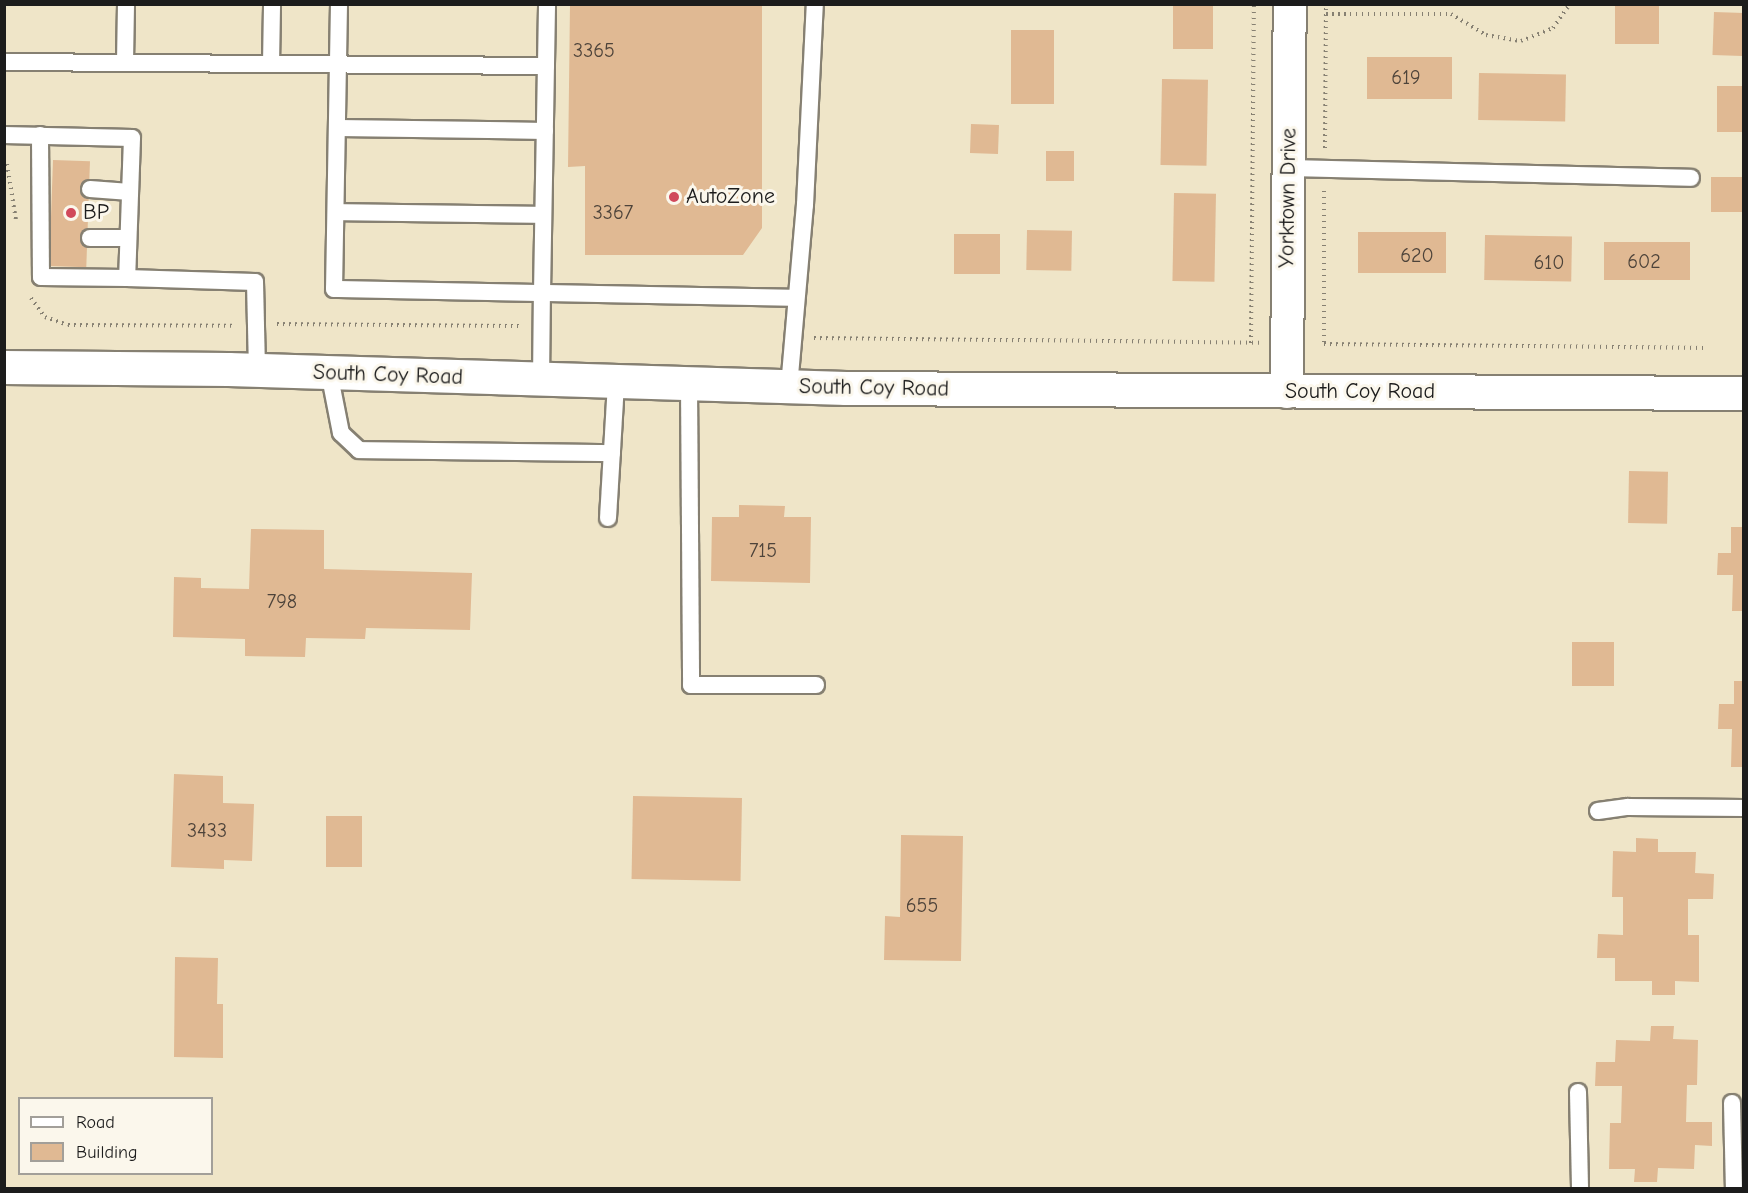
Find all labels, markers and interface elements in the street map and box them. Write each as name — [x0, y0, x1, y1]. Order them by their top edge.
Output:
house number: 3365 — [573, 38, 615, 62]
house number: 619 — [1391, 65, 1421, 89]
street label: Yorktown Drive — [1274, 128, 1302, 268]
place label: AutoZone — [686, 184, 775, 210]
marker: AutoZone — [667, 190, 681, 204]
place label: BP — [83, 200, 109, 226]
house number: 3367 — [593, 200, 633, 224]
marker: BP — [64, 206, 78, 220]
house number: 620 — [1400, 243, 1434, 267]
house number: 602 — [1627, 249, 1661, 273]
house number: 610 — [1534, 250, 1564, 274]
street label: South Coy Road — [312, 359, 464, 391]
street label: South Coy Road — [799, 373, 949, 403]
street label: South Coy Road — [1285, 379, 1435, 405]
house number: 715 — [749, 538, 777, 562]
house number: 798 — [267, 589, 297, 613]
house number: 3433 — [187, 818, 227, 842]
house number: 655 — [906, 893, 938, 917]
legend — [18, 1097, 213, 1175]
text: Road — [76, 1112, 115, 1133]
text: Building — [76, 1142, 138, 1163]

